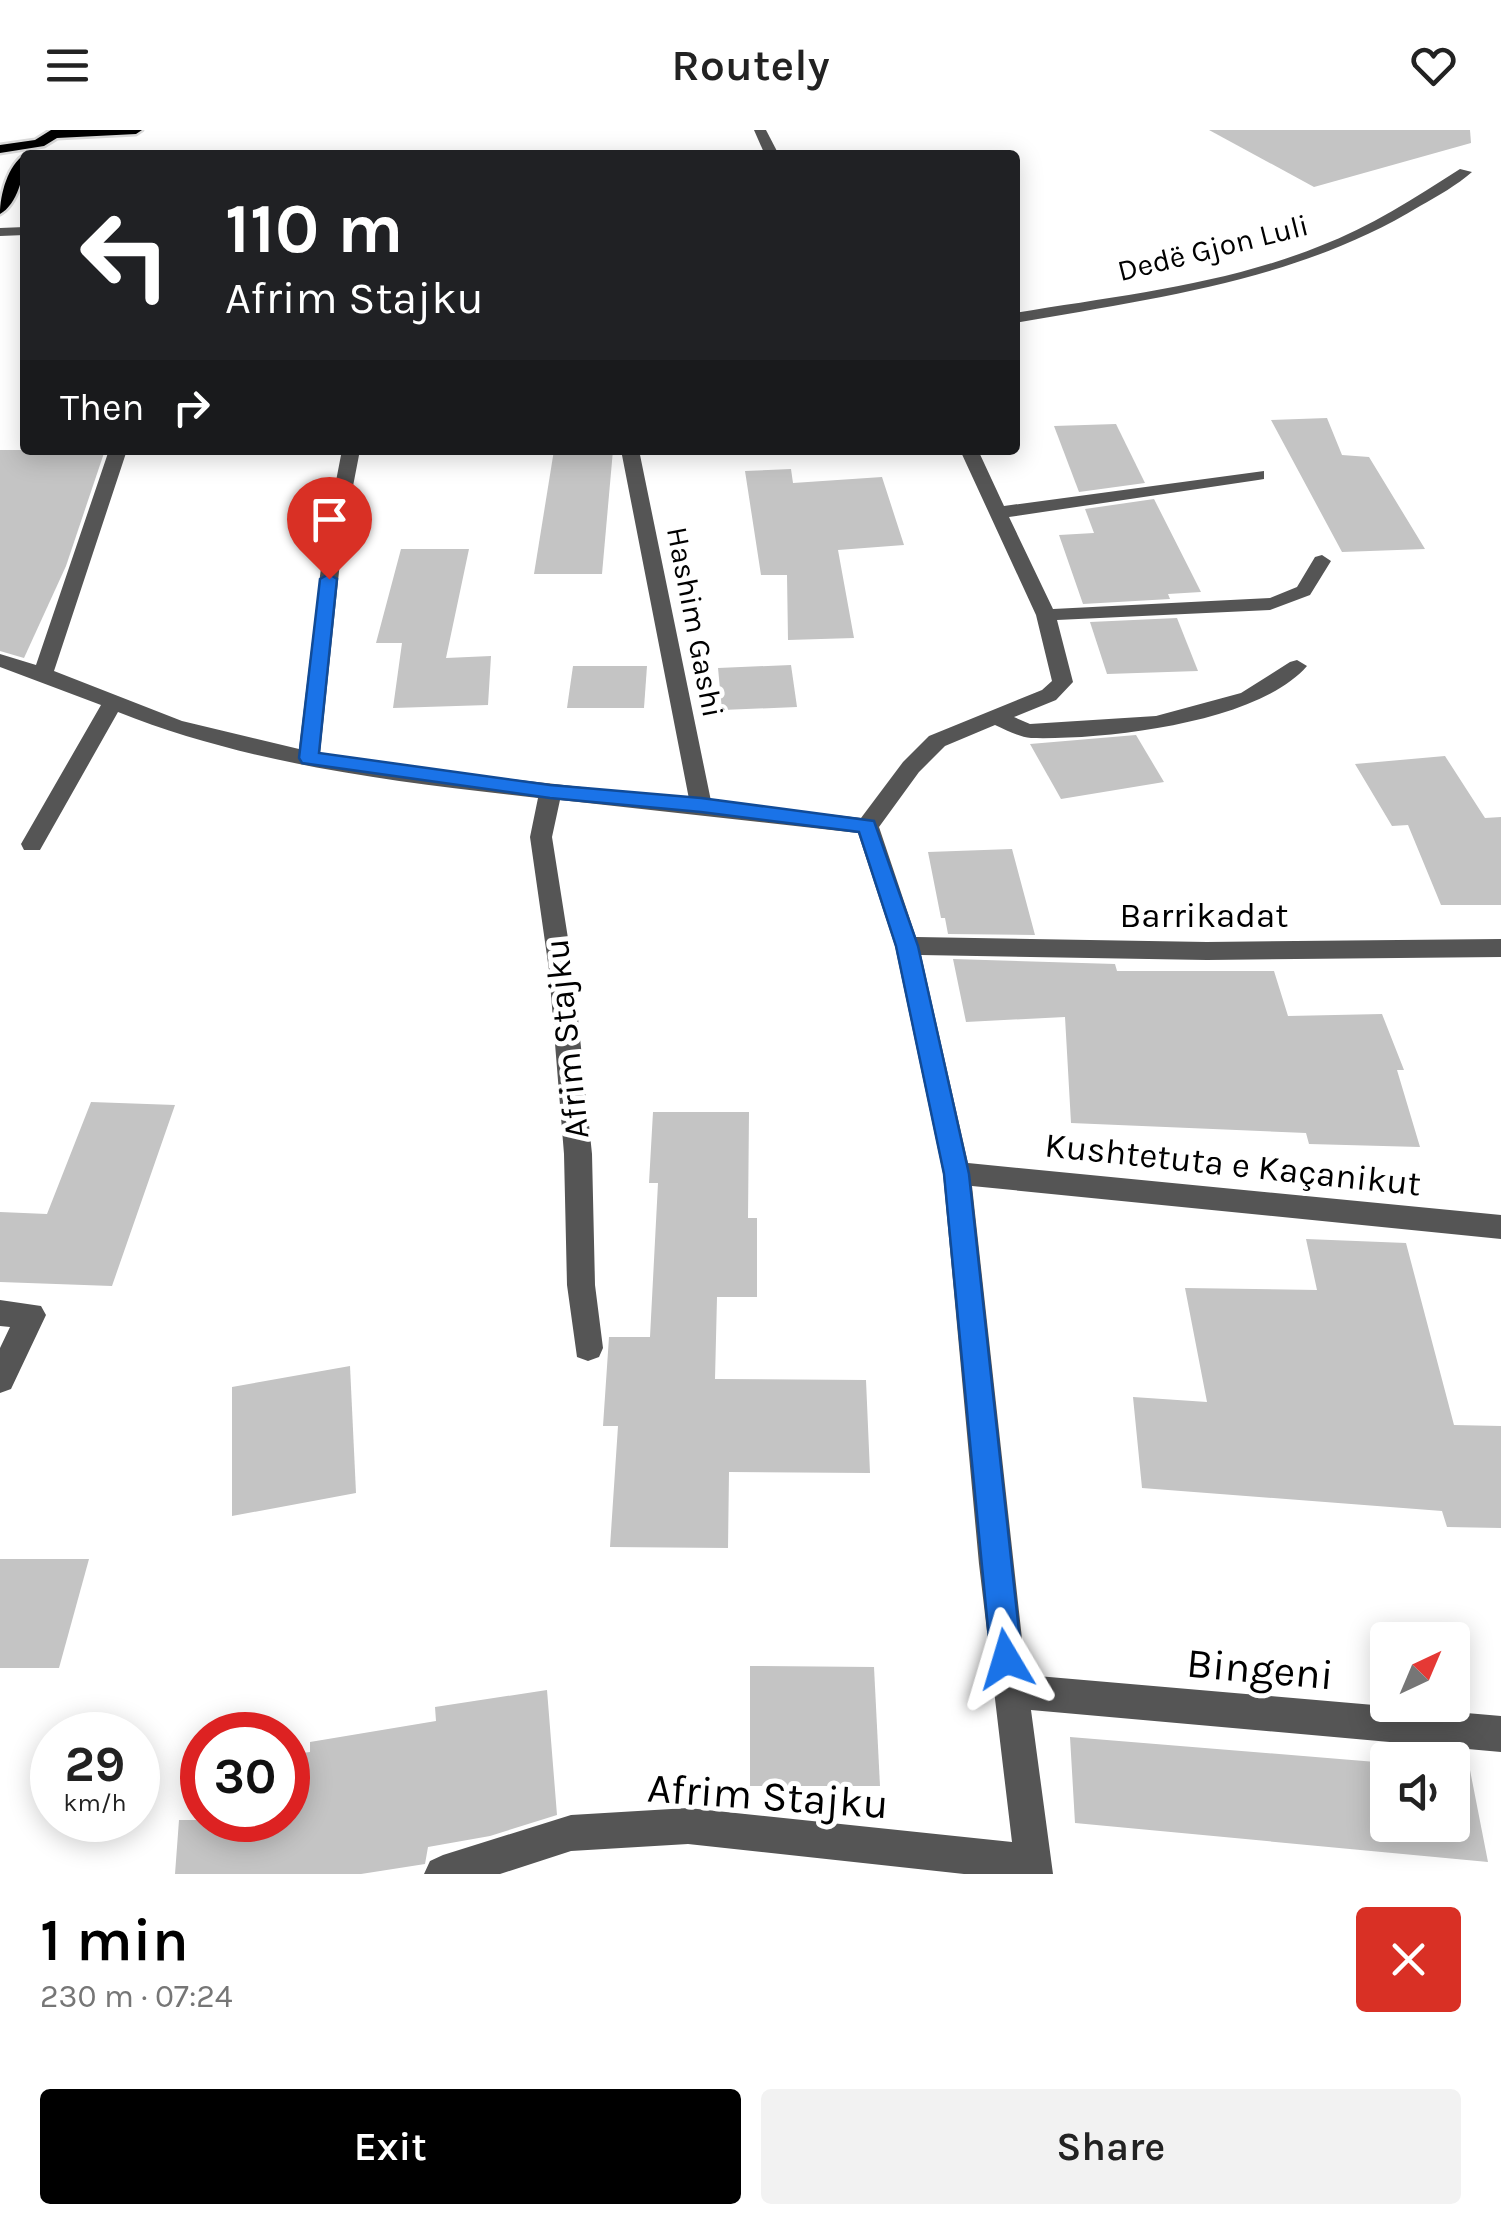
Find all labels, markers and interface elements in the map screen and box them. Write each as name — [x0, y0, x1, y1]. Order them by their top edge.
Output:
icon: menu — [40, 38, 95, 93]
icon: heart — [1406, 38, 1461, 93]
text: Routely — [671, 39, 830, 91]
text: 110 m — [225, 188, 403, 270]
icon: left — [60, 190, 190, 320]
street label: Dedë Gjon Luli — [1114, 207, 1312, 289]
text: Afrim Stajku — [225, 272, 484, 324]
icon: right — [164, 380, 219, 435]
text: Then — [60, 385, 144, 430]
pin — [287, 477, 372, 580]
icon: arrive — [302, 492, 357, 547]
street label: Hashim Gashi — [659, 524, 731, 720]
street label: Barrikadat — [1120, 895, 1288, 936]
street label: Afrim Stajku — [536, 937, 597, 1141]
street label: Kushtetuta e Kaçanikut — [1043, 1124, 1423, 1205]
position arrow — [954, 1607, 1058, 1711]
north arrow — [1370, 1622, 1470, 1722]
map controls — [1370, 1622, 1470, 1842]
street label: Bingeni — [1184, 1638, 1335, 1700]
speed limit sign: 30 — [180, 1712, 310, 1842]
text: 29 — [65, 1735, 125, 1794]
button: sound — [1370, 1742, 1470, 1842]
street label: Afrim Stajku — [646, 1763, 890, 1829]
text: km/h — [63, 1788, 127, 1817]
text: 1 min — [40, 1905, 189, 1975]
button: close — [1356, 1907, 1461, 2012]
text: 230 m · 07:24 — [40, 1978, 233, 2015]
button: Exit — [40, 2089, 741, 2204]
button: Share — [761, 2089, 1461, 2204]

